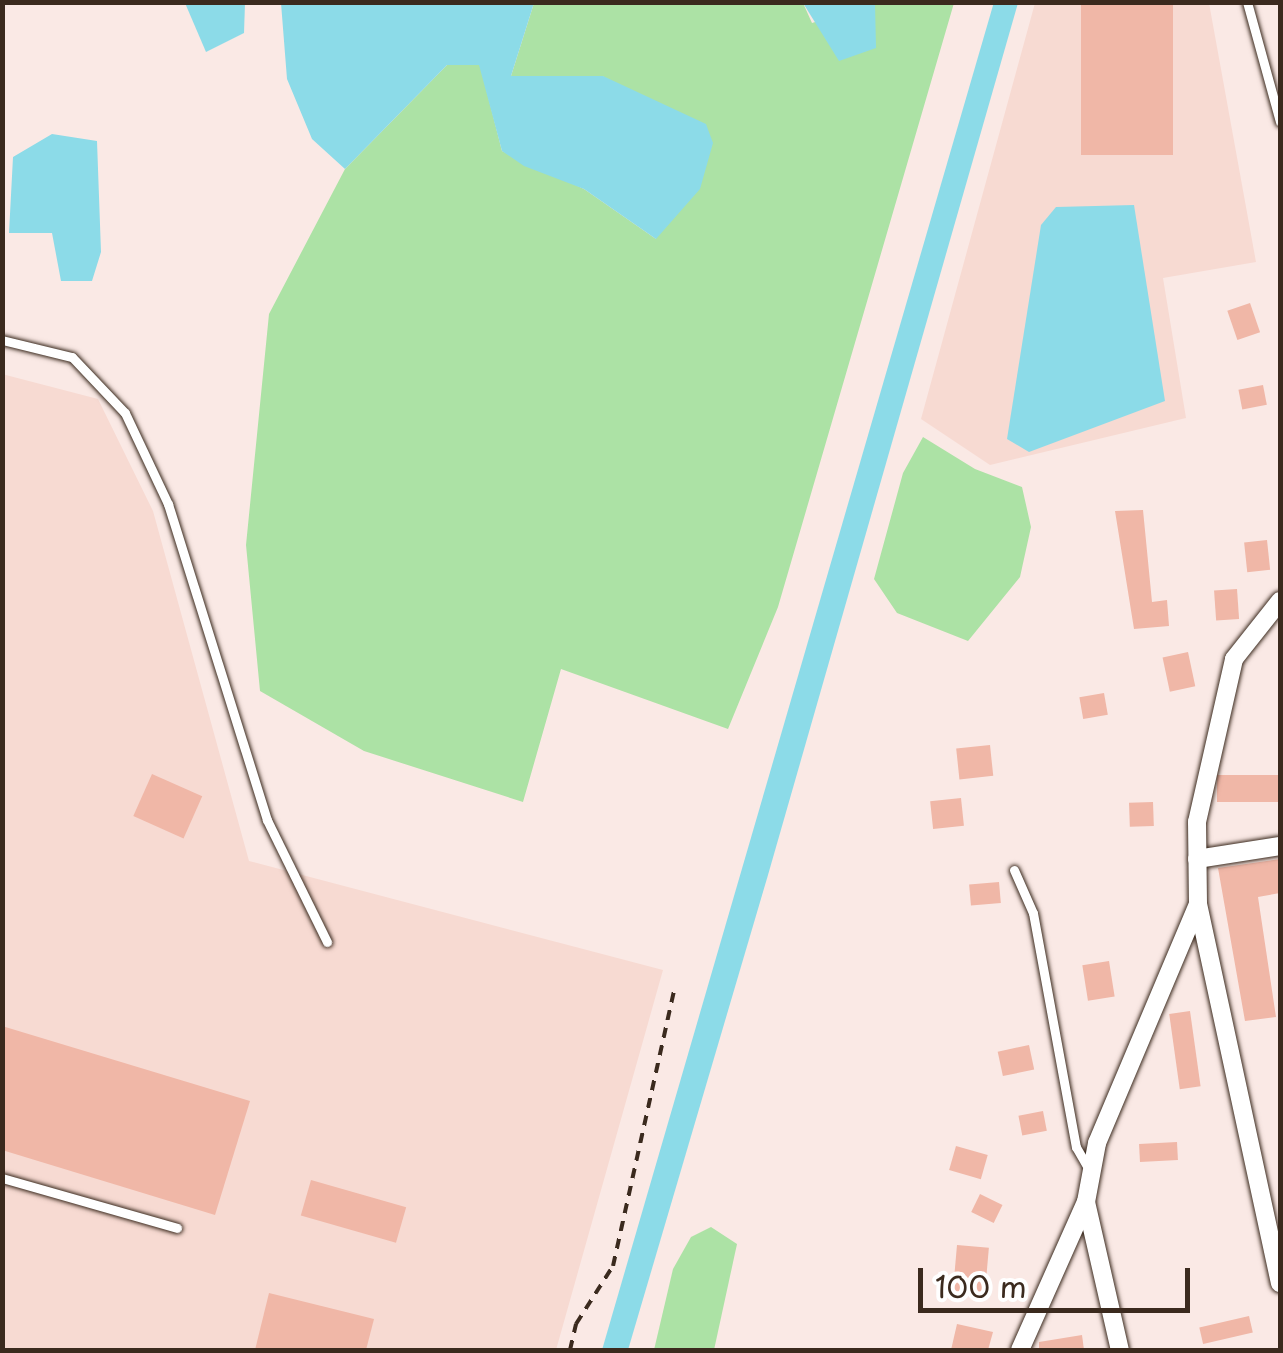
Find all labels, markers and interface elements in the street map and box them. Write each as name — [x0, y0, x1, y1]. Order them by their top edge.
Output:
scale bar — [923, 1248, 1196, 1310]
text: 100 m — [935, 1263, 1027, 1308]

